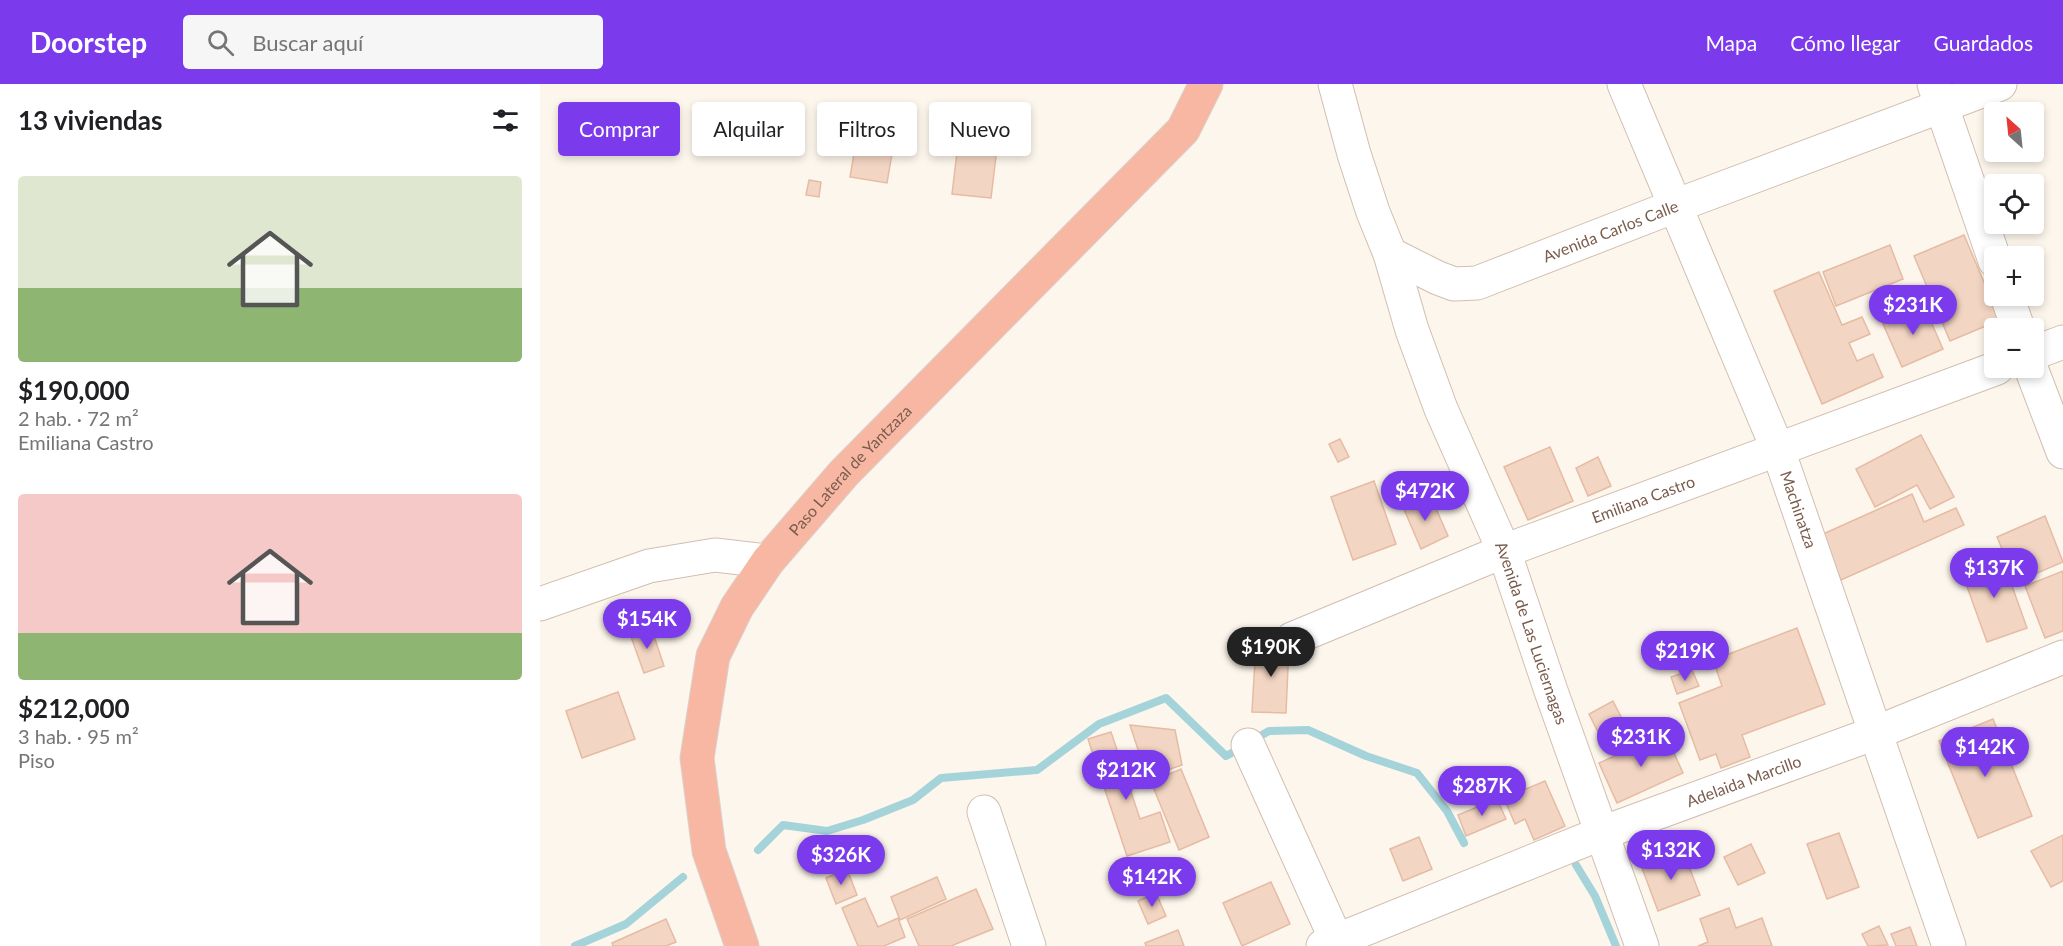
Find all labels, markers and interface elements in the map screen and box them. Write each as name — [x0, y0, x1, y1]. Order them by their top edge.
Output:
search box — [183, 15, 603, 69]
text: Doorstep — [30, 25, 147, 59]
icon: search — [204, 26, 237, 59]
text: Buscar aquí — [252, 29, 363, 56]
text: Mapa — [1705, 30, 1757, 55]
text: Cómo llegar — [1790, 30, 1901, 55]
text: Guardados — [1934, 30, 2033, 55]
chip: Comprar — [558, 102, 680, 156]
chip: Alquilar — [692, 102, 805, 156]
chip: Filtros — [817, 102, 917, 156]
chip: Nuevo — [929, 102, 1031, 156]
north arrow — [1984, 102, 2044, 162]
map controls — [1984, 102, 2044, 378]
text: 13 viviendas — [18, 104, 162, 136]
icon: filters — [489, 104, 522, 137]
button: locate — [1984, 174, 2044, 234]
street label: Avenida Carlos Calle — [1540, 196, 1681, 265]
icon: home — [216, 215, 324, 323]
button: + — [1984, 246, 2044, 306]
pin: $231K — [1871, 285, 1955, 336]
text: $231K — [1883, 292, 1943, 316]
button: − — [1984, 318, 2044, 378]
text: $190,000 — [18, 374, 130, 406]
street label: Paso Lateral de Yantzaza — [784, 401, 915, 539]
text: 2 hab. · 72 m² — [18, 406, 139, 430]
text: Emiliana Castro — [18, 430, 154, 454]
street label: Machinatza — [1777, 468, 1821, 551]
pin: $472K — [1383, 471, 1467, 522]
street label: Emiliana Castro — [1589, 471, 1697, 527]
text: $472K — [1395, 478, 1455, 502]
icon: home — [216, 533, 324, 641]
street label: Avenida de Las Luciernagas — [1492, 538, 1572, 727]
pin: $137K — [1952, 548, 2036, 599]
text: $137K — [1964, 555, 2024, 579]
pin: $154K — [605, 599, 689, 650]
text: $154K — [617, 606, 677, 630]
pin: $190K — [1229, 627, 1313, 678]
pin: $219K — [1643, 631, 1727, 682]
text: $190K — [1241, 634, 1301, 658]
text: $219K — [1655, 638, 1715, 662]
text: $212,000 — [18, 692, 130, 724]
pin: $231K — [1599, 717, 1683, 768]
text: 3 hab. · 95 m² — [18, 724, 139, 748]
text: $231K — [1611, 724, 1671, 748]
pin: $142K — [1943, 727, 2027, 778]
text: $142K — [1955, 734, 2015, 758]
text: Piso — [18, 748, 55, 772]
pin: $212K — [1084, 750, 1168, 801]
street label: Adelaida Marcillo — [1684, 751, 1804, 810]
text: $212K — [1096, 757, 1156, 781]
pin: $287K — [1440, 766, 1524, 817]
text: $287K — [1452, 773, 1512, 797]
pin: $132K — [1629, 830, 1713, 881]
pin: $326K — [799, 835, 883, 886]
text: $132K — [1641, 837, 1701, 861]
text: $326K — [811, 842, 871, 866]
pin: $142K — [1110, 857, 1194, 908]
text: $142K — [1122, 864, 1182, 888]

